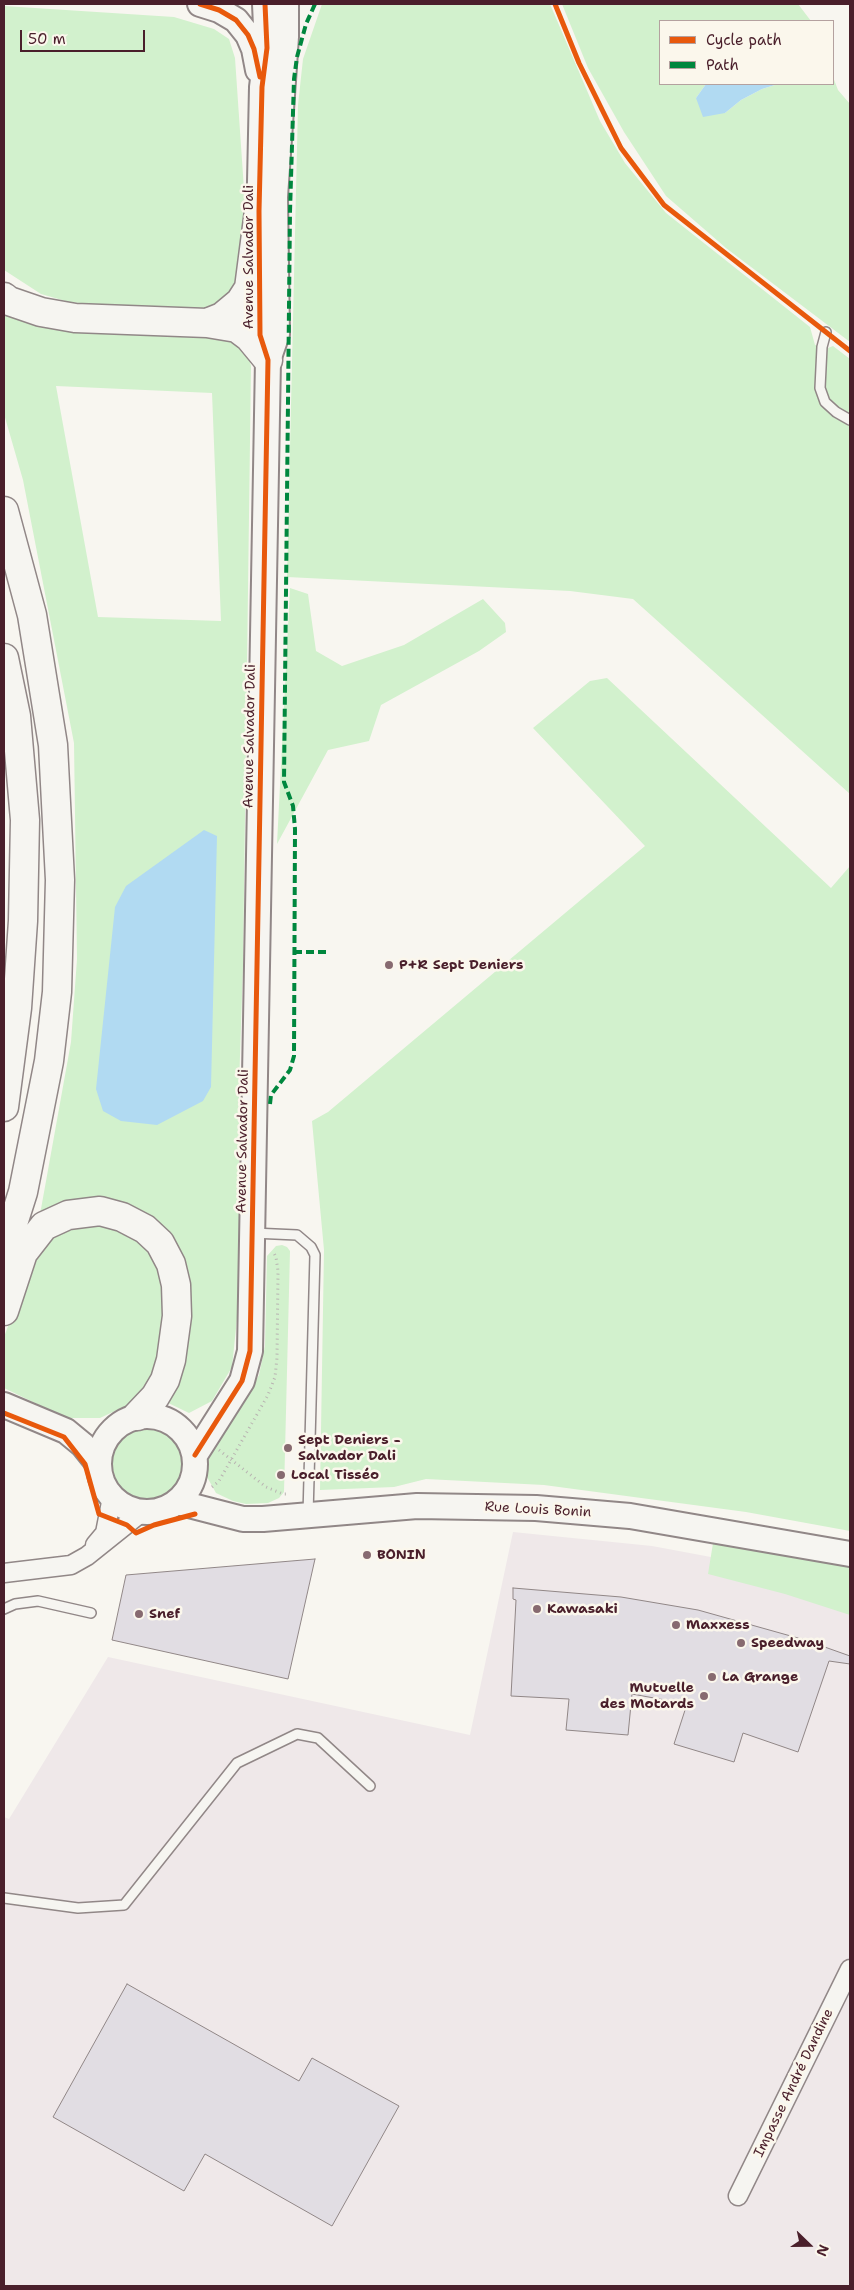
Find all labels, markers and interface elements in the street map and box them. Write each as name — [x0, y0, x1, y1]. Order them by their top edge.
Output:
scale bar — [22, 20, 148, 52]
legend — [659, 20, 834, 85]
text: 50 m — [28, 29, 66, 49]
text: Cycle path — [706, 30, 782, 50]
text: Path — [706, 55, 739, 75]
street label: Avenue Salvador Dali — [241, 185, 257, 329]
street label: Avenue Salvador Dali — [240, 664, 260, 808]
place label: P+R Sept Deniers — [399, 957, 523, 973]
marker: P+R Sept Deniers — [383, 959, 395, 971]
street label: Avenue Salvador Dali — [233, 1069, 253, 1213]
place label: Sept Deniers - Salvador Dali — [298, 1432, 401, 1464]
marker: Sept Deniers - Salvador Dali — [282, 1442, 294, 1454]
place label: Local Tisséo — [291, 1467, 379, 1483]
marker: Local Tisséo — [275, 1469, 287, 1481]
street label: Rue Louis Bonin — [484, 1499, 592, 1521]
place label: BONIN — [377, 1547, 426, 1563]
marker: BONIN — [361, 1549, 373, 1561]
place label: Kawasaki — [547, 1601, 618, 1617]
marker: Kawasaki — [531, 1603, 543, 1615]
place label: Snef — [149, 1606, 180, 1622]
marker: Snef — [133, 1608, 145, 1620]
place label: Maxxess — [686, 1617, 750, 1633]
marker: Maxxess — [670, 1619, 682, 1631]
place label: Speedway — [751, 1635, 824, 1651]
marker: Speedway — [735, 1637, 747, 1649]
place label: La Grange — [722, 1669, 798, 1685]
marker: La Grange — [706, 1671, 718, 1683]
place label: Mutuelle des Motards — [600, 1680, 694, 1712]
marker: Mutuelle des Motards — [698, 1690, 710, 1702]
street label: Impasse André Dandine — [751, 2006, 837, 2160]
north arrow — [784, 2220, 834, 2270]
text: N — [812, 2242, 833, 2259]

